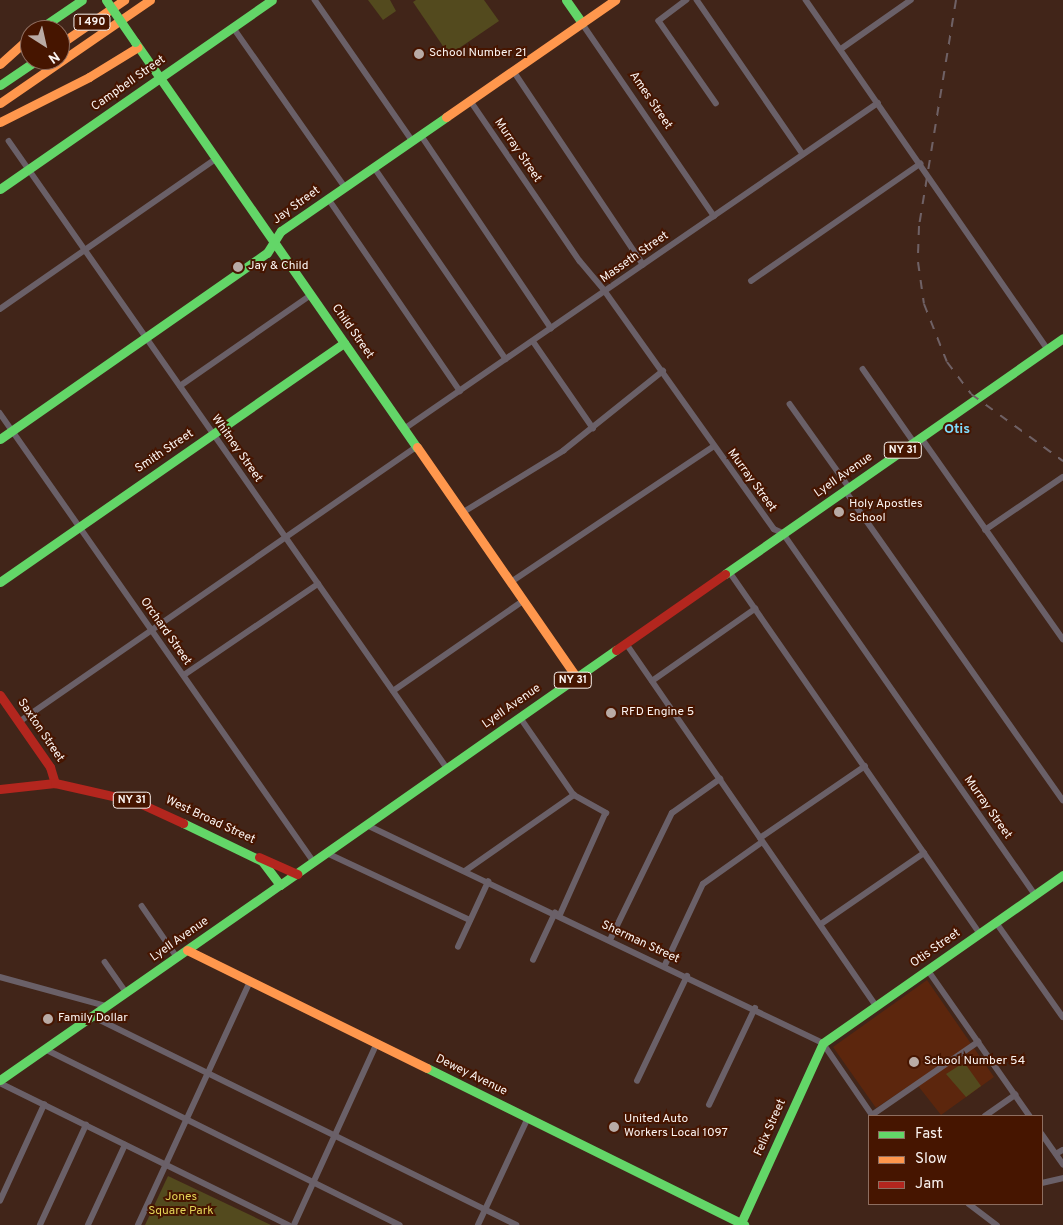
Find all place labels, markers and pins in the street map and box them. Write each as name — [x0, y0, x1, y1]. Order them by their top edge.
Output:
place label: School Number 21 — [429, 47, 527, 61]
marker: School Number 21 — [413, 48, 425, 60]
place label: Jay & Child — [248, 260, 308, 274]
marker: Jay & Child — [232, 261, 244, 273]
place label: Holy Apostles School — [849, 498, 923, 526]
marker: Holy Apostles School — [833, 506, 845, 518]
place label: RFD Engine 5 — [621, 706, 694, 720]
marker: RFD Engine 5 — [605, 707, 617, 719]
place label: Family Dollar — [58, 1012, 128, 1026]
marker: Family Dollar — [42, 1013, 54, 1025]
place label: School Number 54 — [924, 1055, 1025, 1069]
marker: School Number 54 — [908, 1056, 920, 1068]
place label: United Auto Workers Local 1097 — [624, 1113, 728, 1141]
marker: United Auto Workers Local 1097 — [608, 1121, 620, 1133]

